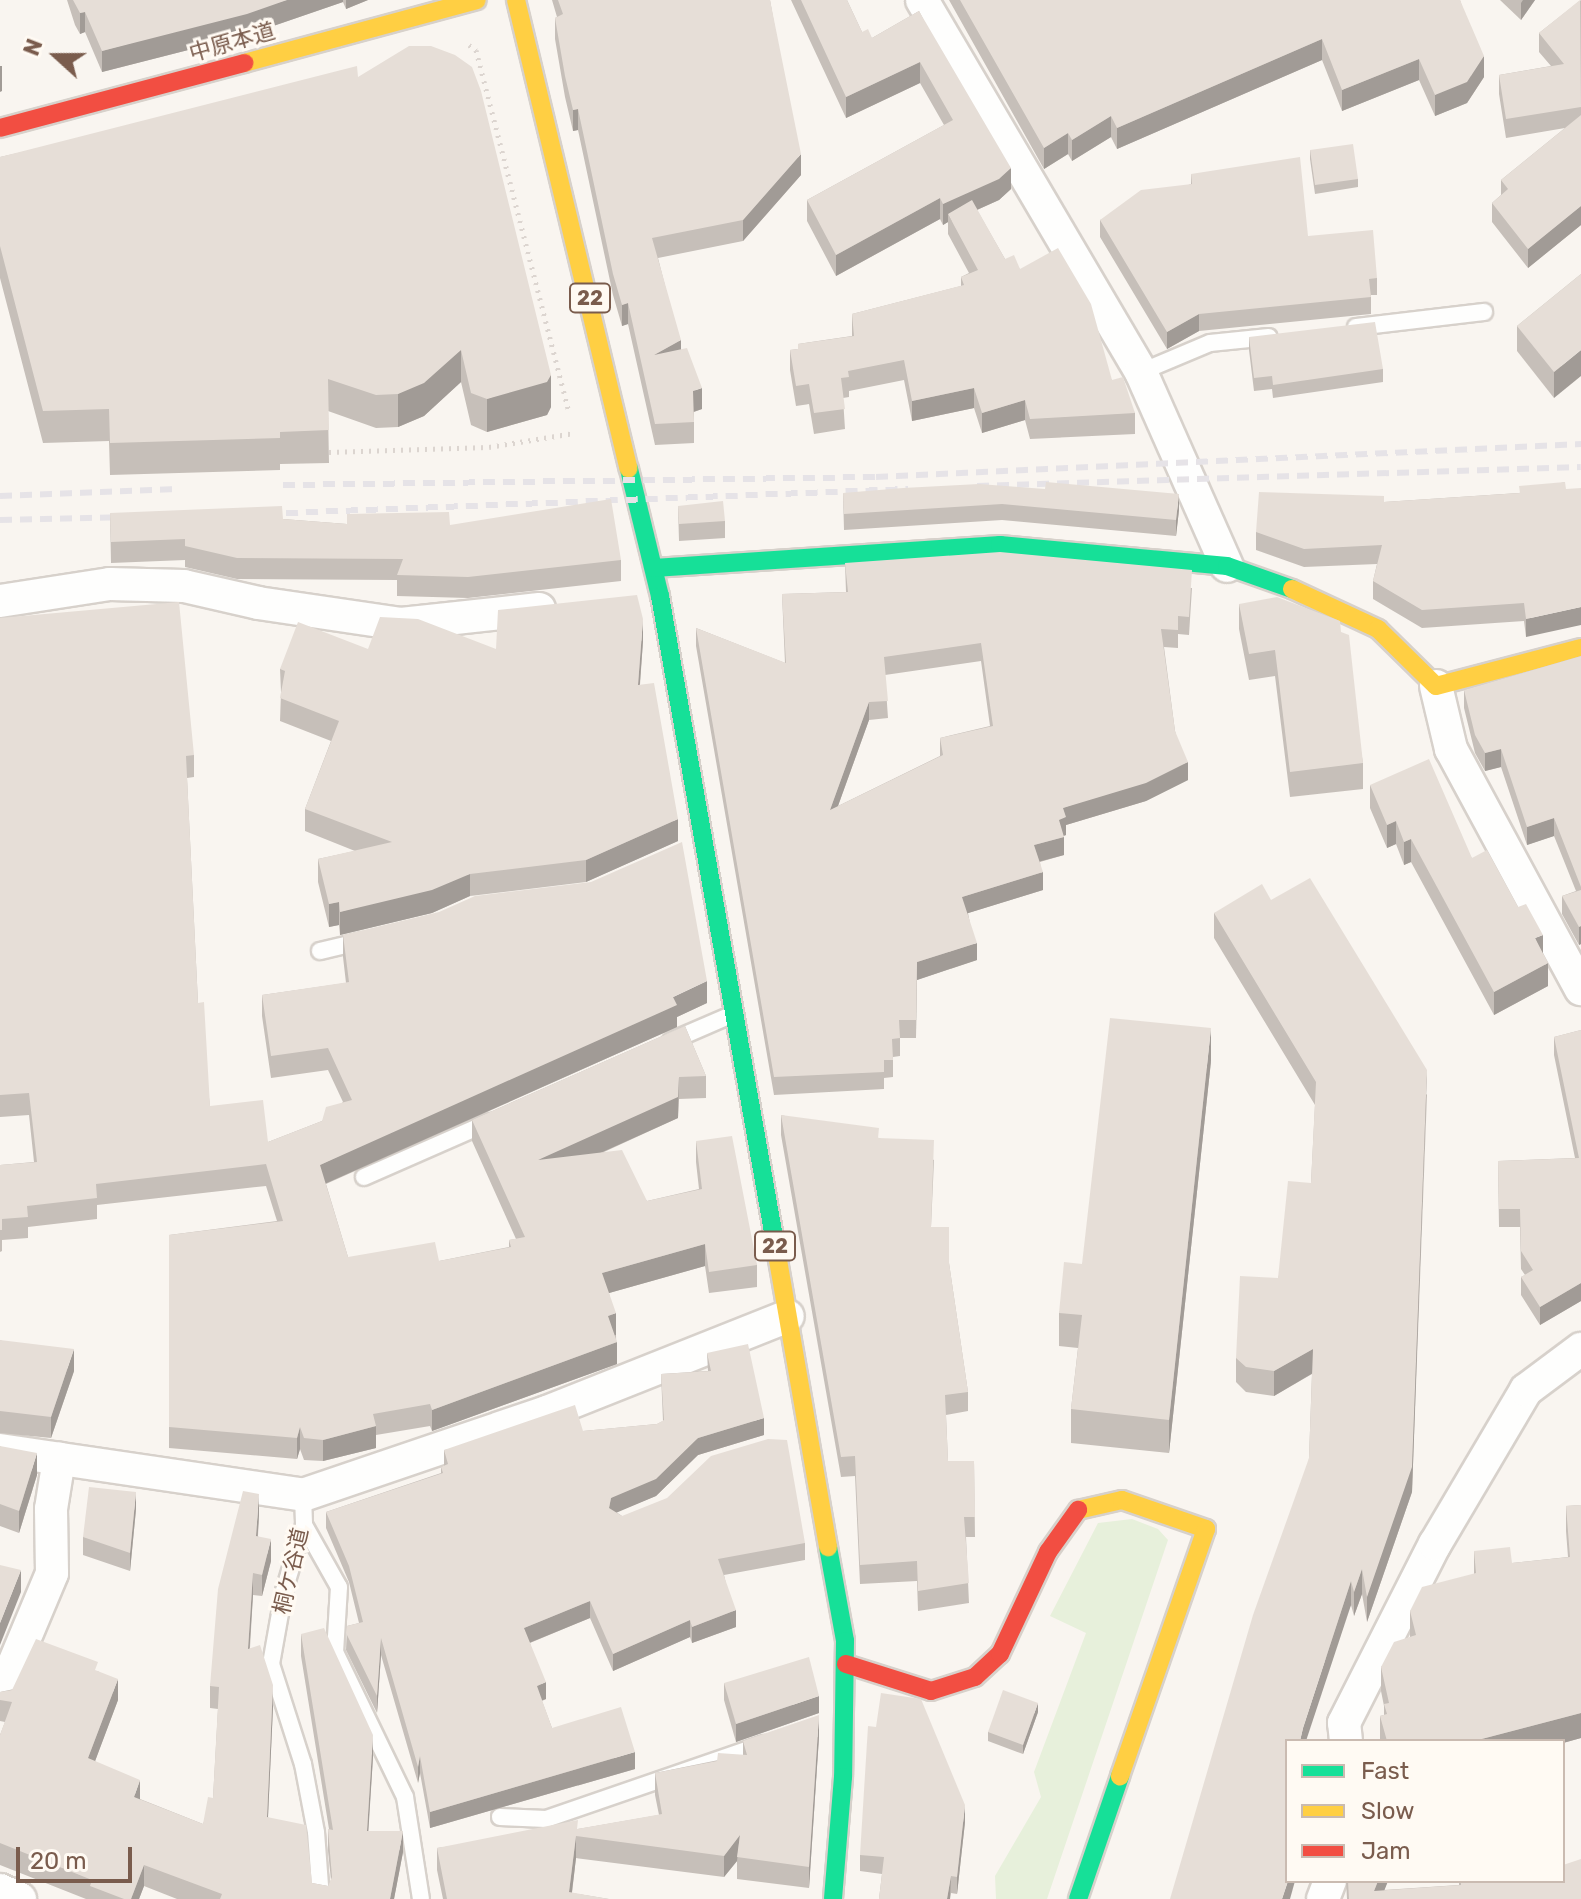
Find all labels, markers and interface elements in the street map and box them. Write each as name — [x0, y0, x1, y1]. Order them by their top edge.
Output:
north arrow — [16, 16, 96, 96]
street label: 中原本道 — [186, 17, 278, 67]
text: N — [18, 35, 49, 59]
road number: 22 — [568, 282, 612, 314]
road number: 22 — [753, 1230, 797, 1262]
street label: 桐ケ谷道 — [268, 1525, 314, 1617]
legend — [1285, 1739, 1565, 1883]
text: Fast — [1361, 1757, 1409, 1785]
text: Slow — [1361, 1797, 1414, 1825]
scale bar — [20, 1831, 136, 1881]
text: Jam — [1361, 1837, 1411, 1865]
text: 20 m — [30, 1847, 87, 1875]

